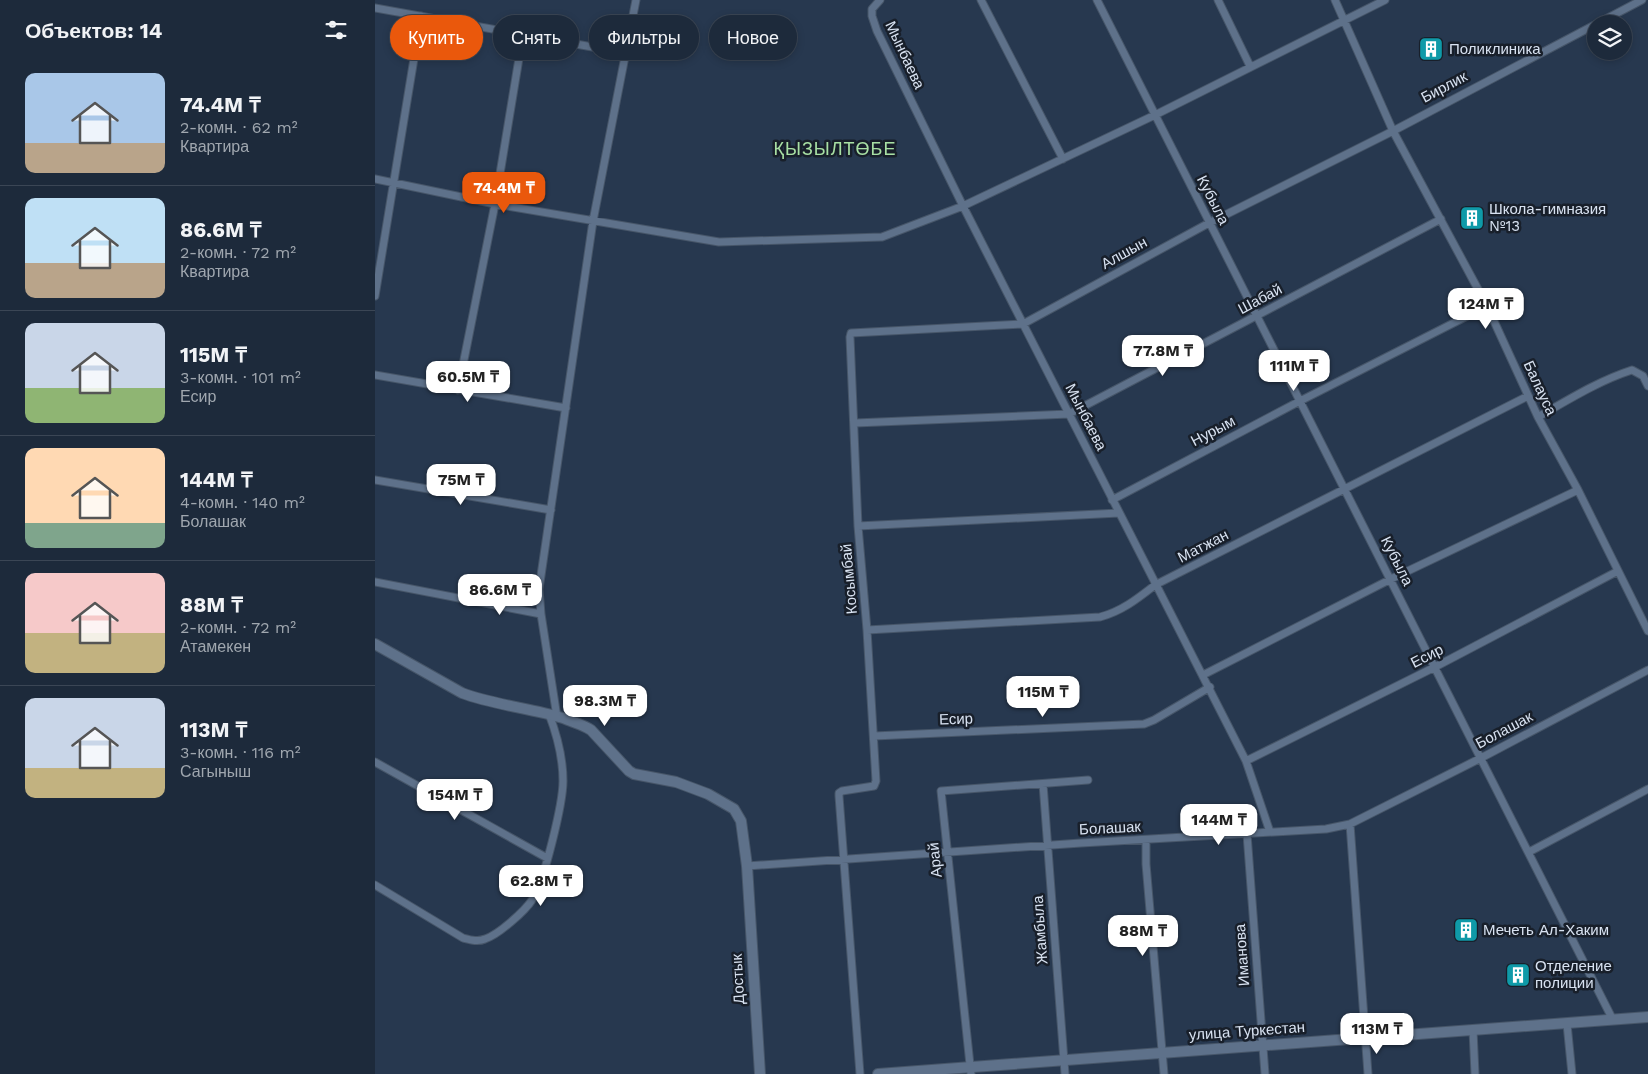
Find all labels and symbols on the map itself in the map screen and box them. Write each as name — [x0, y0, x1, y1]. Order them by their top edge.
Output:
street label: Мынбаева — [881, 18, 929, 92]
building icon: Поликлиника — [1418, 36, 1444, 62]
place label: Поликлиника — [1449, 40, 1541, 58]
street label: Бирлик — [1418, 67, 1471, 107]
district label: ҚЫЗЫЛТӨБЕ — [774, 138, 896, 159]
pin: 74.4M ₸ — [458, 172, 550, 214]
street label: Кубыла — [1193, 172, 1233, 228]
place label: Школа-гимназия №13 — [1489, 200, 1606, 235]
building icon: Школа-гимназия №13 — [1459, 205, 1485, 231]
street label: Алшын — [1098, 233, 1150, 273]
street label: Шабай — [1235, 280, 1285, 318]
pin: 124M ₸ — [1445, 288, 1527, 330]
pin: 77.8M ₸ — [1117, 334, 1209, 377]
pin: 111M ₸ — [1253, 350, 1335, 392]
street label: Балауса — [1520, 358, 1561, 419]
pin: 60.5M ₸ — [422, 360, 514, 403]
street label: Мынбаева — [1061, 381, 1111, 454]
street label: Нурым — [1188, 412, 1238, 450]
pin: 75M ₸ — [426, 464, 496, 506]
street label: Матжан — [1175, 526, 1231, 566]
street label: Кубыла — [1377, 533, 1417, 589]
street label: Косымбай — [837, 543, 861, 615]
pin: 86.6M ₸ — [454, 574, 546, 616]
street label: Есир — [1408, 640, 1446, 672]
pin: 115M ₸ — [1002, 676, 1084, 718]
pin: 98.3M ₸ — [559, 684, 651, 727]
street label: Болашак — [1472, 707, 1536, 752]
street label: Есир — [939, 709, 973, 729]
pin: 154M ₸ — [414, 778, 496, 821]
pin: 144M ₸ — [1178, 804, 1260, 846]
street label: Болашак — [1079, 817, 1142, 839]
street label: Арай — [924, 842, 946, 878]
pin: 62.8M ₸ — [495, 864, 587, 907]
street label: Жамбыла — [1029, 894, 1051, 965]
pin: 88M ₸ — [1108, 914, 1178, 957]
building icon: Мечеть Ал-Хаким — [1453, 917, 1479, 943]
place label: Мечеть Ал-Хаким — [1483, 921, 1609, 939]
street label: Иманова — [1231, 923, 1253, 987]
street label: Достык — [728, 953, 748, 1005]
place label: Отделение полиции — [1535, 957, 1612, 992]
building icon: Отделение полиции — [1505, 962, 1531, 988]
pin: 113M ₸ — [1336, 1012, 1418, 1055]
street label: улица Туркестан — [1188, 1018, 1306, 1044]

